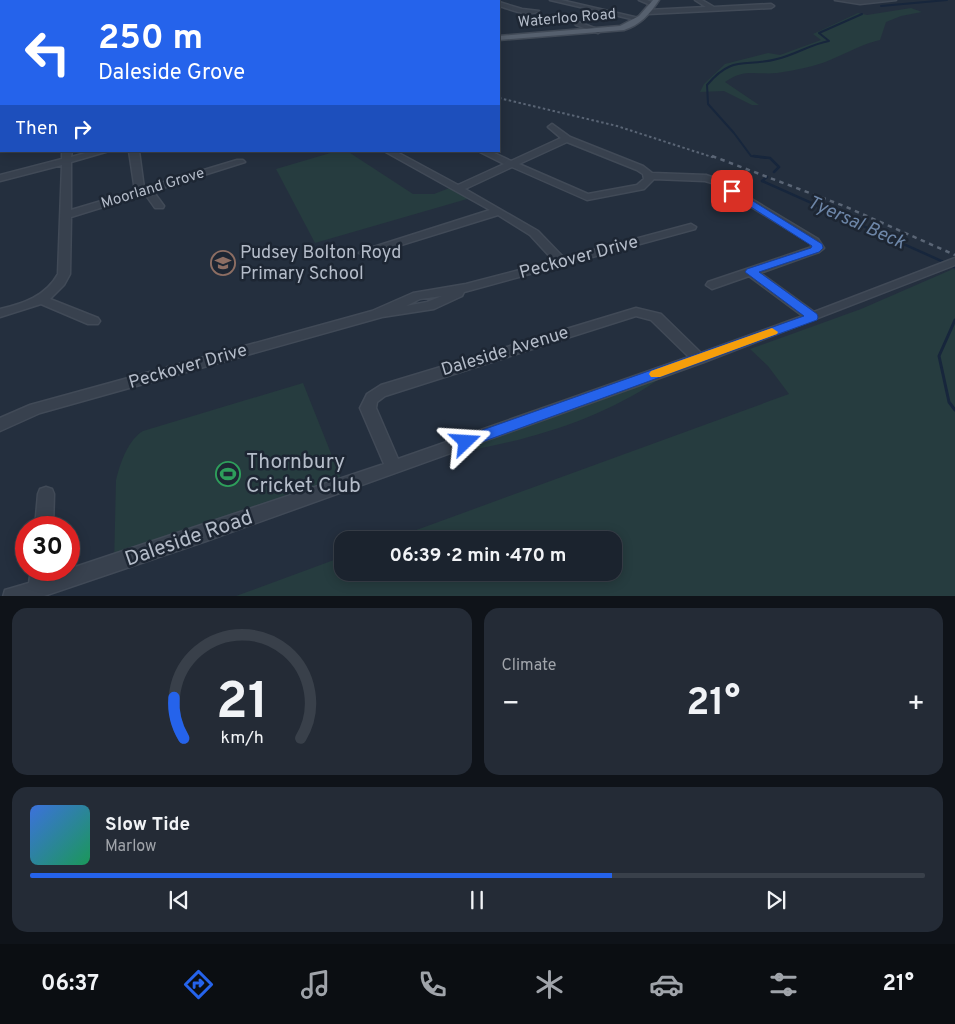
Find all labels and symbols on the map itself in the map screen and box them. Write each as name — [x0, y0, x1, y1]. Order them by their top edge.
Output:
street label: Waterloo Road — [517, 5, 617, 33]
street label: Moorland Grove — [99, 164, 207, 214]
pin — [711, 170, 753, 212]
water label: Tyersal Beck — [803, 191, 909, 255]
street label: Peckover Drive — [517, 231, 641, 285]
place label: Pudsey Bolton Royd Primary School — [240, 242, 401, 286]
school or university icon: Pudsey Bolton Royd Primary School — [210, 250, 236, 276]
street label: Daleside Avenue — [438, 322, 572, 382]
street label: Peckover Drive — [126, 339, 250, 395]
position arrow — [439, 415, 491, 467]
place label: Thornbury Cricket Club — [246, 449, 361, 500]
sports icon: Thornbury Cricket Club — [215, 461, 241, 487]
street label: Daleside Road — [122, 505, 256, 573]
speed limit sign: 30 — [15, 516, 80, 581]

